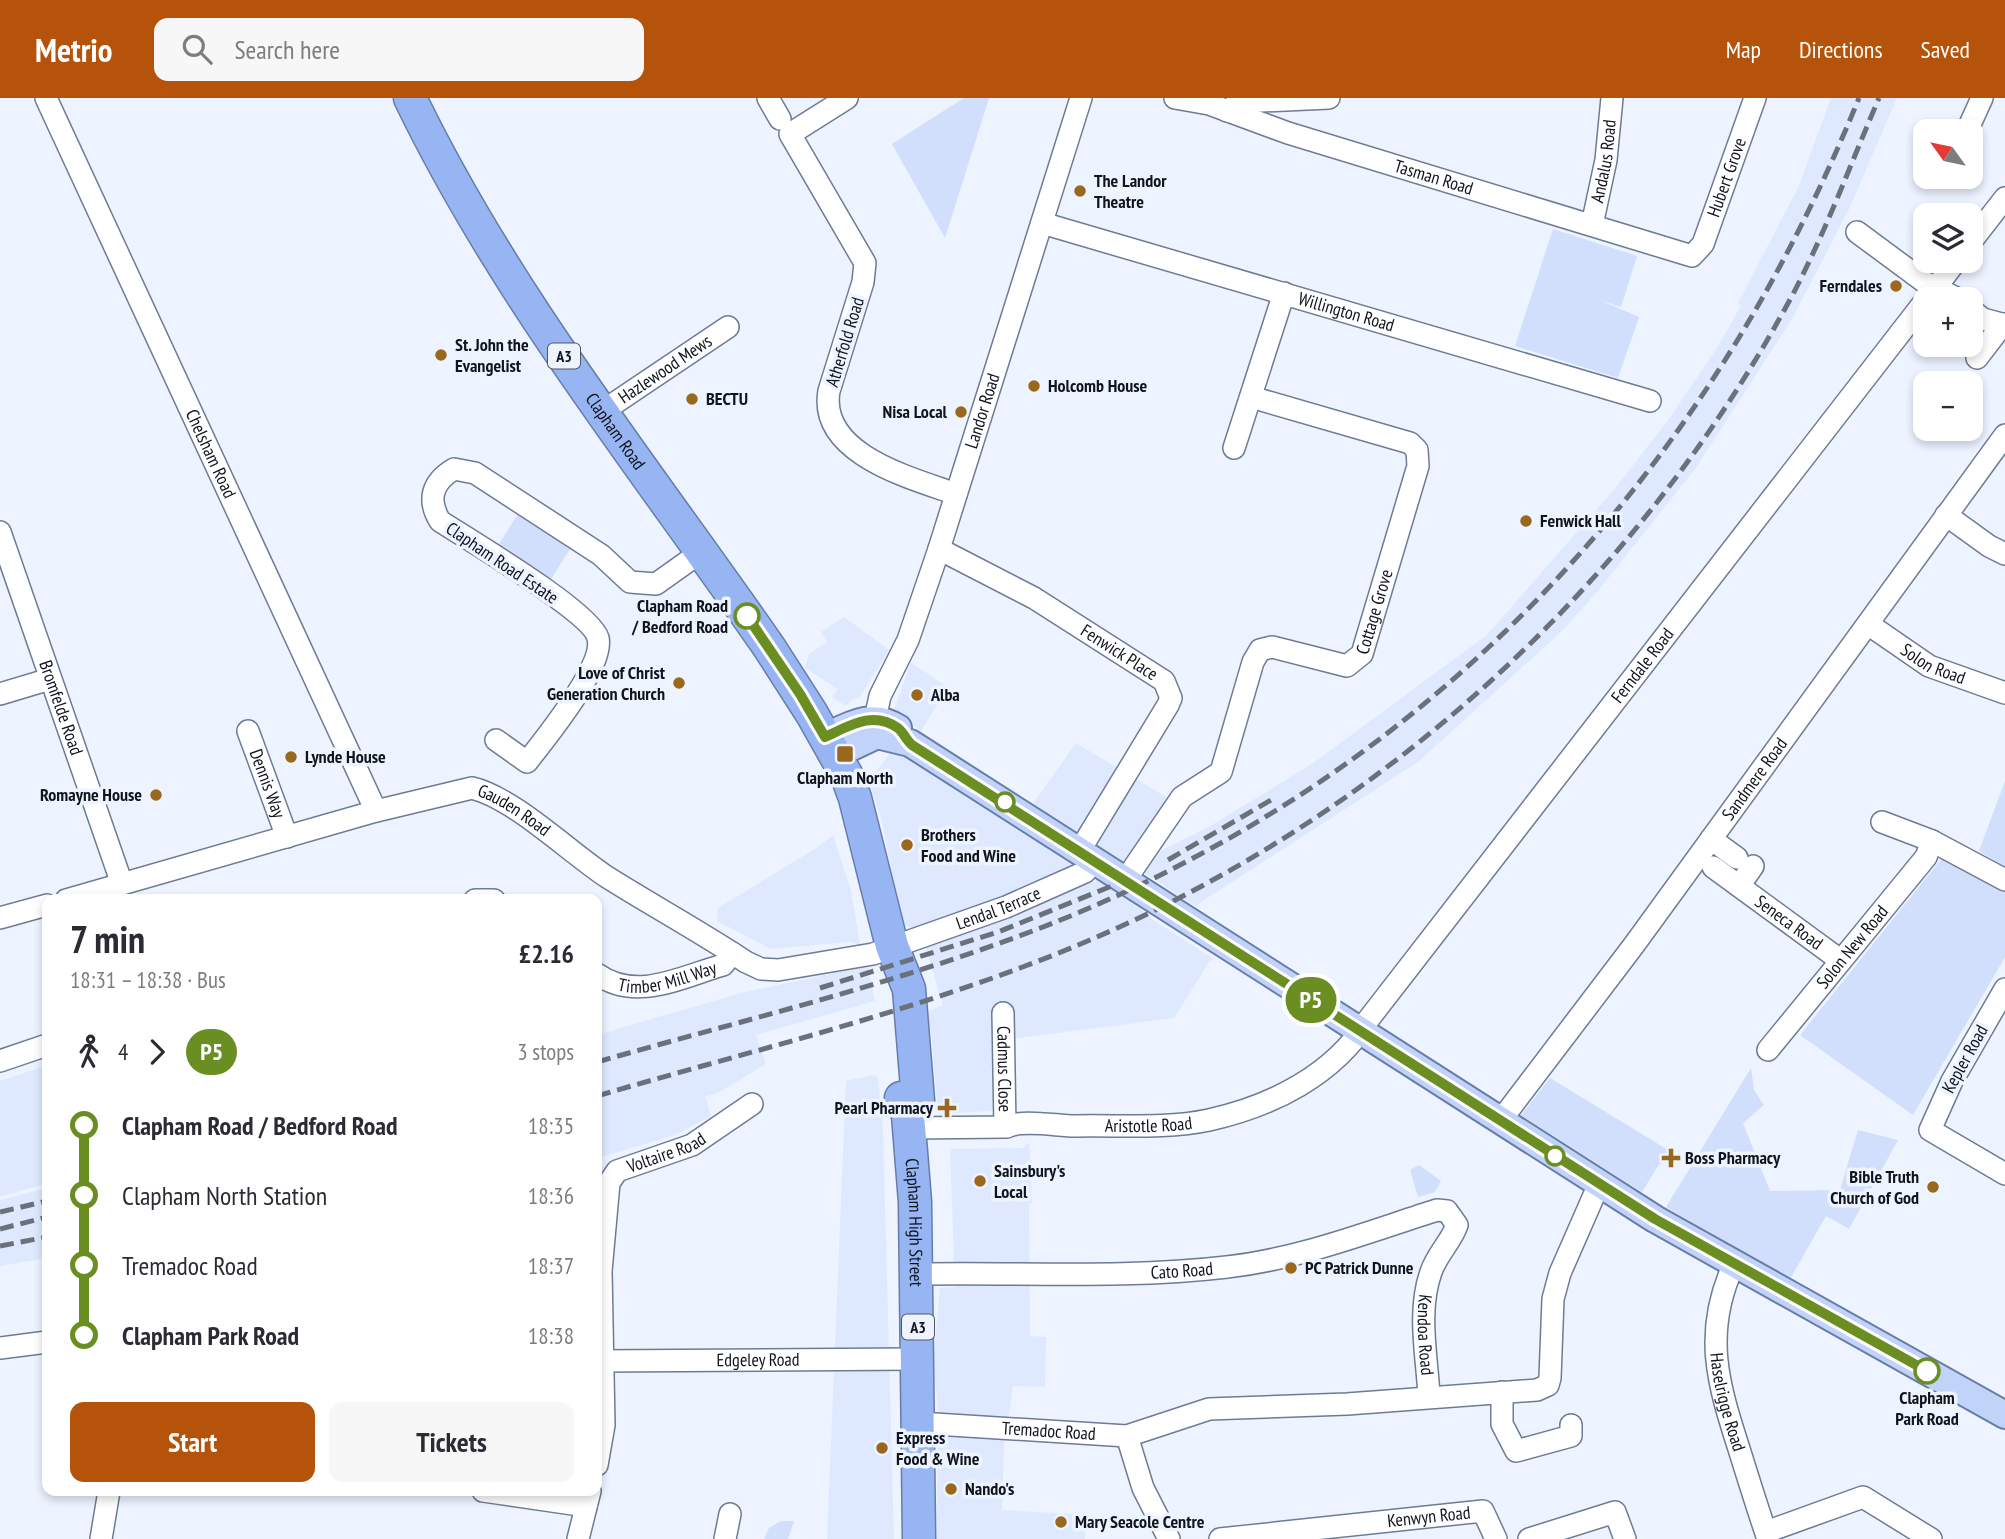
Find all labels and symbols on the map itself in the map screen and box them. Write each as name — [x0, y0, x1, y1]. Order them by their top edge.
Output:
street label: Andalus Road — [1585, 118, 1621, 205]
north arrow — [1913, 119, 1983, 189]
street label: Hubert Grove — [1702, 134, 1751, 220]
street label: Tasman Road — [1392, 154, 1476, 200]
place label: The Landor Theatre — [1094, 169, 1167, 213]
marker: The Landor Theatre — [1072, 183, 1088, 199]
place label: Ferndales — [1820, 274, 1882, 297]
marker: Ferndales — [1888, 278, 1904, 294]
street label: Willington Road — [1296, 287, 1397, 337]
street label: Atherfold Road — [820, 294, 869, 389]
street label: Hazlewood Mews — [614, 329, 716, 408]
place label: St. John the Evangelist — [455, 333, 529, 377]
road number: A3 — [548, 344, 580, 368]
marker: St. John the Evangelist — [433, 347, 449, 363]
street label: Landor Road — [959, 370, 1005, 451]
place label: Holcomb House — [1048, 374, 1148, 397]
marker: Holcomb House — [1026, 378, 1042, 394]
place label: BECTU — [706, 387, 748, 410]
street label: Clapham Road — [581, 388, 651, 474]
marker: BECTU — [684, 391, 700, 407]
place label: Nisa Local — [883, 400, 948, 423]
marker: Nisa Local — [953, 404, 969, 420]
street label: Chelsham Road — [181, 405, 242, 502]
place label: Fenwick Hall — [1540, 509, 1621, 532]
marker: Fenwick Hall — [1518, 513, 1534, 529]
street label: Clapham Road Estate — [442, 516, 563, 609]
street label: Cottage Grove — [1351, 566, 1398, 657]
place label: Clapham Road / Bedford Road — [631, 594, 728, 638]
marker: Clapham Road / Bedford Road — [734, 603, 760, 629]
street label: Fenwick Place — [1077, 619, 1162, 685]
street label: Ferndale Road — [1606, 623, 1678, 708]
street label: Solon Road — [1896, 638, 1969, 689]
street label: Bromfelde Road — [34, 657, 88, 758]
place label: Love of Christ Generation Church — [547, 661, 666, 705]
marker: Love of Christ Generation Church — [671, 675, 687, 691]
place label: Alba — [930, 683, 960, 706]
marker: Alba — [909, 687, 925, 703]
street label: Sandmere Road — [1717, 733, 1792, 825]
marker: Clapham North — [835, 744, 855, 764]
place label: Lynde House — [305, 745, 386, 768]
street label: Dennis Way — [245, 746, 291, 821]
marker: Lynde House — [283, 749, 299, 765]
place label: Clapham North — [797, 766, 893, 789]
street label: Gauden Road — [475, 779, 555, 841]
place label: Romayne House — [40, 783, 142, 806]
marker: Romayne House — [148, 787, 164, 803]
unlabelled marker — [995, 792, 1015, 812]
place label: Brothers Food and Wine — [921, 823, 1016, 867]
marker: Brothers Food and Wine — [899, 837, 915, 853]
street label: Lendal Terrace — [953, 881, 1044, 935]
street label: Seneca Road — [1751, 890, 1828, 955]
street label: Solon New Road — [1811, 900, 1893, 993]
street label: Timber Mill Way — [616, 956, 720, 998]
line badge: P5 — [1280, 977, 1342, 1023]
street label: Kepler Road — [1936, 1021, 1993, 1097]
street label: Cadmus Close — [992, 1026, 1017, 1112]
place label: Pearl Pharmacy — [835, 1096, 934, 1119]
marker: Pearl Pharmacy — [939, 1100, 955, 1116]
street label: Aristotle Road — [1105, 1111, 1193, 1137]
street label: Voltaire Road — [623, 1127, 710, 1178]
unlabelled marker — [1545, 1146, 1565, 1166]
place label: Boss Pharmacy — [1685, 1146, 1781, 1169]
marker: Boss Pharmacy — [1663, 1150, 1679, 1166]
street label: Clapham High Street — [901, 1157, 928, 1287]
place label: Sainsbury's Local — [994, 1159, 1065, 1203]
place label: Bible Truth Church of God — [1830, 1165, 1919, 1209]
marker: Sainsbury's Local — [972, 1173, 988, 1189]
marker: Bible Truth Church of God — [1925, 1179, 1941, 1195]
place label: PC Patrick Dunne — [1305, 1256, 1414, 1279]
street label: Cato Road — [1150, 1257, 1214, 1284]
marker: PC Patrick Dunne — [1283, 1260, 1299, 1276]
street label: Kendoa Road — [1413, 1293, 1439, 1376]
road number: A3 — [902, 1315, 934, 1340]
street label: Edgeley Road — [716, 1348, 800, 1371]
street label: Haselrigge Road — [1705, 1352, 1751, 1454]
marker: Clapham Park Road — [1914, 1358, 1940, 1384]
place label: Clapham Park Road — [1895, 1386, 1959, 1430]
street label: Tremadoc Road — [1001, 1416, 1096, 1445]
place label: Express Food & Wine — [896, 1426, 980, 1470]
marker: Express Food & Wine — [874, 1440, 890, 1456]
place label: Nando's — [965, 1477, 1014, 1500]
marker: Nando's — [943, 1481, 959, 1497]
street label: Kenwyn Road — [1386, 1500, 1472, 1532]
place label: Mary Seacole Centre — [1075, 1510, 1205, 1533]
marker: Mary Seacole Centre — [1053, 1514, 1069, 1530]

